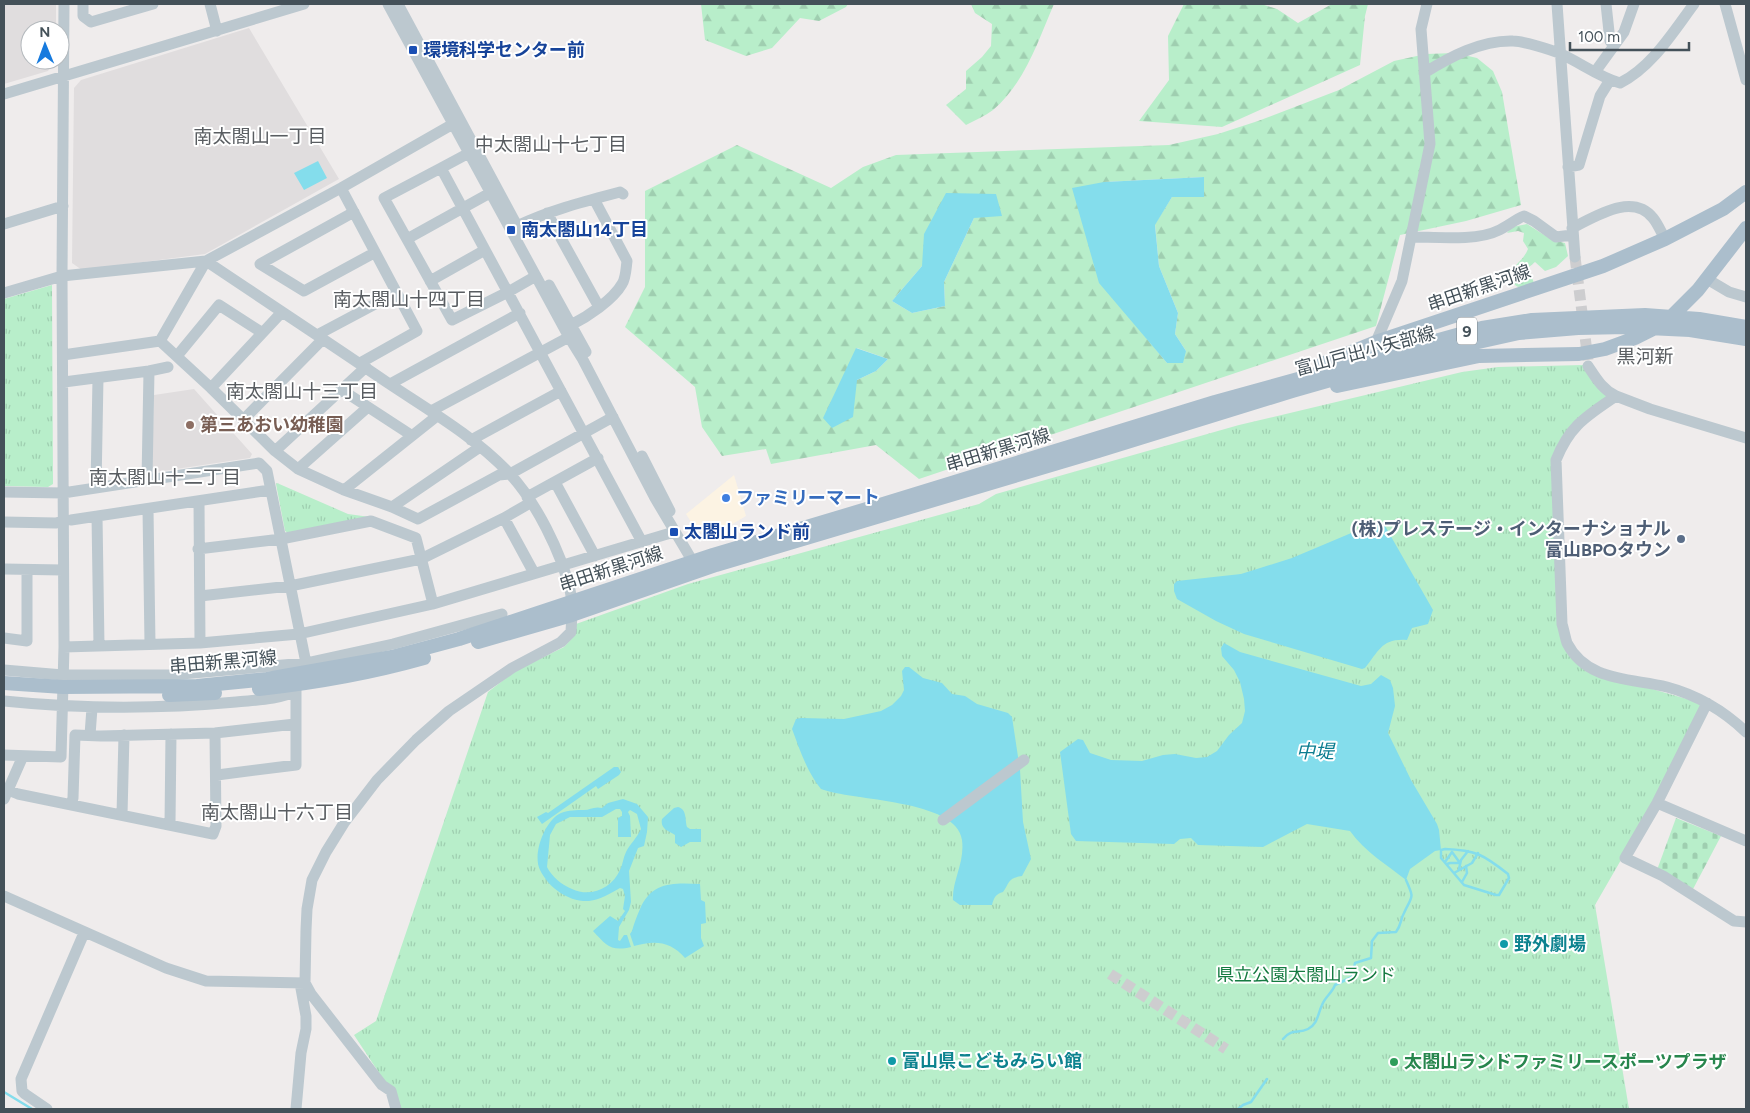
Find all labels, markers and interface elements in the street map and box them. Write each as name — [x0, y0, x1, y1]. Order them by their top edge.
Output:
north arrow — [20, 20, 70, 70]
scale bar — [1570, 20, 1689, 52]
text: N — [39, 24, 50, 41]
text: 100 m — [1578, 28, 1620, 46]
place label: 環境科学センター前 — [423, 39, 585, 61]
marker: 環境科学センター前 — [407, 44, 419, 56]
district label: 南太閤山一丁目 — [193, 125, 327, 148]
district label: 中太閤山十七丁目 — [475, 133, 627, 156]
place label: 南太閤山14丁目 — [521, 219, 648, 241]
marker: 南太閤山14丁目 — [505, 224, 517, 236]
street label: 串田新黒河線 — [1424, 260, 1534, 316]
district label: 南太閤山十四丁目 — [333, 288, 485, 311]
road number: 9 — [1457, 318, 1477, 344]
street label: 富山戸出小矢部線 — [1293, 322, 1437, 380]
district label: 黒河新 — [1616, 345, 1674, 368]
district label: 南太閤山十三丁目 — [226, 380, 378, 403]
place label: 第三あおい幼稚園 — [200, 414, 344, 436]
marker: 第三あおい幼稚園 — [184, 419, 196, 431]
street label: 串田新黒河線 — [943, 424, 1053, 476]
district label: 南太閤山十二丁目 — [89, 466, 241, 489]
place label: ファミリーマート — [736, 487, 880, 509]
marker: ファミリーマート — [720, 492, 732, 504]
place label: (株)プレステージ・インターナショナル 富山BPOタウン — [1352, 518, 1671, 561]
place label: 太閤山ランド前 — [684, 521, 810, 543]
marker: 太閤山ランド前 — [668, 526, 680, 538]
marker: (株)プレステージ・インターナショナル 富山BPOタウン — [1675, 533, 1687, 545]
street label: 串田新黒河線 — [556, 542, 666, 596]
street label: 串田新黒河線 — [168, 646, 278, 678]
water label: 中堤 — [1296, 740, 1336, 763]
district label: 南太閤山十六丁目 — [201, 801, 353, 824]
place label: 野外劇場 — [1514, 933, 1586, 955]
marker: 野外劇場 — [1498, 938, 1510, 950]
park label: 県立公園太閤山ランド — [1216, 964, 1396, 986]
place label: 富山県こどもみらい館 — [902, 1050, 1082, 1072]
place label: 太閤山ランドファミリースポーツプラザ — [1404, 1051, 1727, 1073]
marker: 富山県こどもみらい館 — [886, 1055, 898, 1067]
marker: 太閤山ランドファミリースポーツプラザ — [1388, 1056, 1400, 1068]

